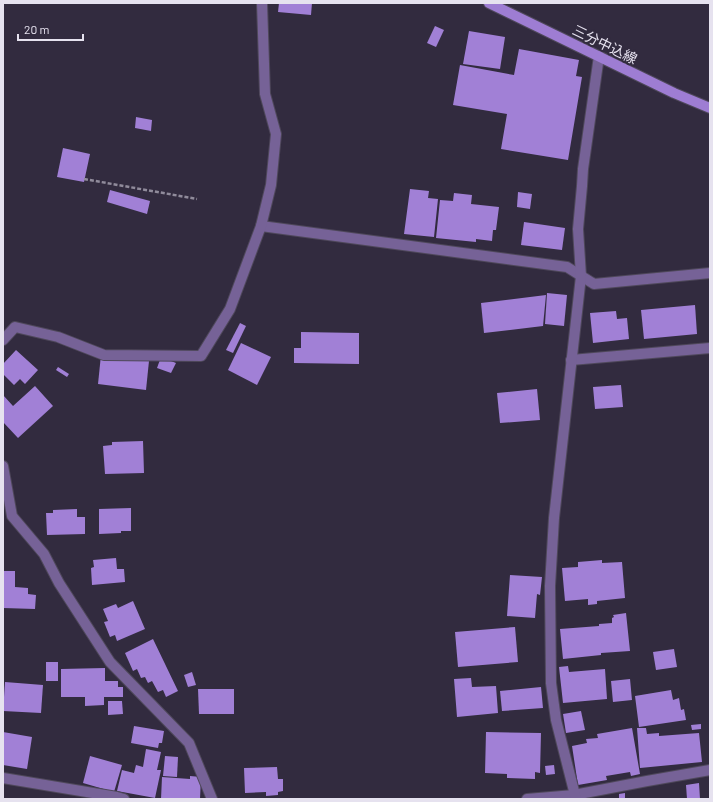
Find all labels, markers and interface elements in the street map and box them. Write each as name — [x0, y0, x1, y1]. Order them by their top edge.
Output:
scale bar — [18, 16, 83, 42]
street label: 三分中込線 — [570, 21, 640, 67]
text: 20 m — [24, 22, 50, 36]

